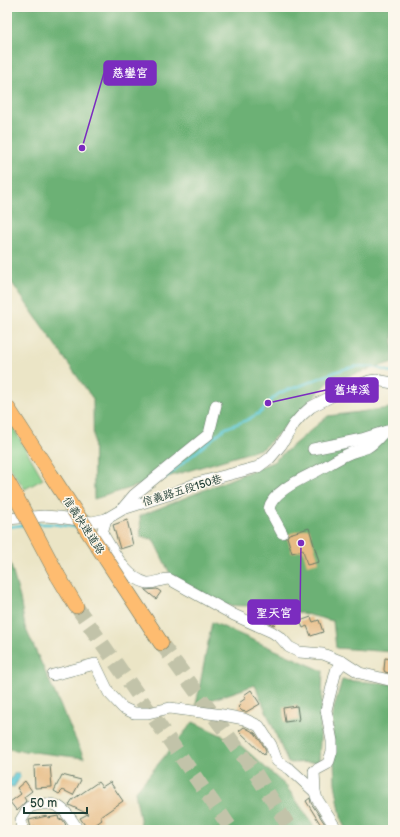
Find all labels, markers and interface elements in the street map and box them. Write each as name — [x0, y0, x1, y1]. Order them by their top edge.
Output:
callout: 慈鑾宮 — [104, 61, 156, 85]
text: 慈鑾宮 — [112, 66, 148, 81]
callout: 舊埤溪 — [326, 378, 378, 402]
text: 舊埤溪 — [334, 383, 370, 398]
street label: 信義路五段150巷 — [141, 472, 224, 509]
street label: 信義快速道路 — [60, 494, 107, 556]
callout: 聖天宮 — [248, 600, 300, 624]
text: 聖天宮 — [256, 606, 292, 621]
scale bar — [24, 789, 87, 815]
text: 50 m — [30, 796, 57, 811]

